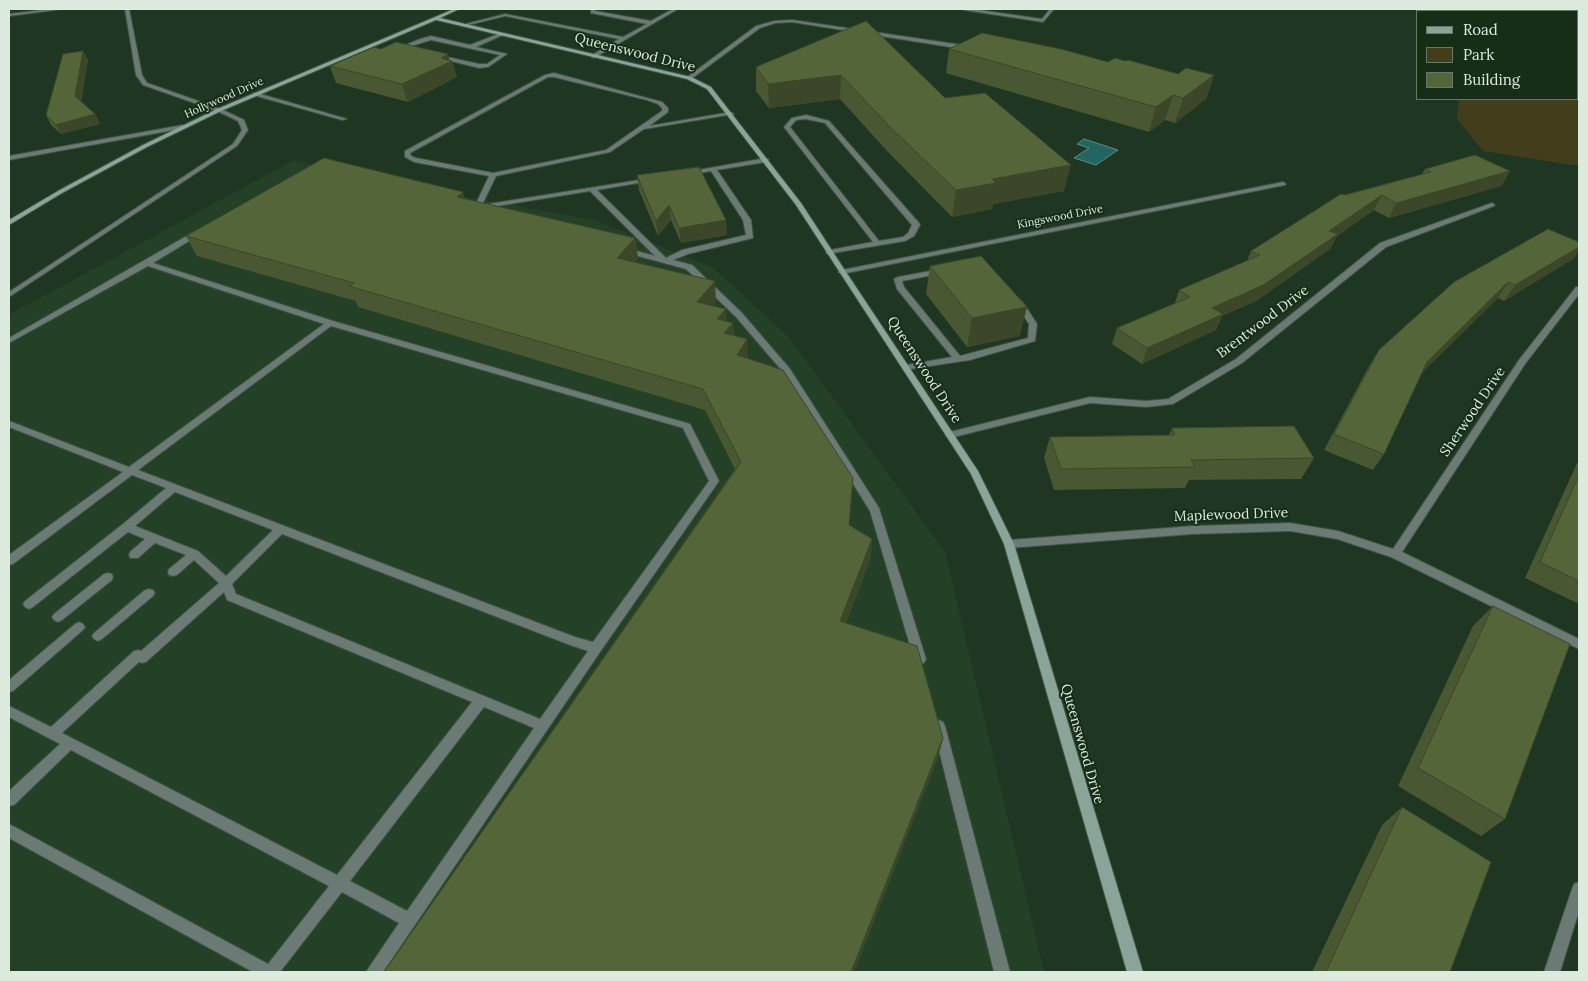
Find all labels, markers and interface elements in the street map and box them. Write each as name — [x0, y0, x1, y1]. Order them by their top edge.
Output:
legend — [1416, 10, 1578, 100]
text: Road — [1463, 20, 1498, 39]
street label: Queenswood Drive — [573, 30, 697, 76]
text: Park — [1463, 45, 1494, 64]
text: Building — [1463, 70, 1520, 89]
street label: Hollywood Drive — [182, 75, 266, 121]
street label: Kingswood Drive — [1016, 202, 1104, 232]
street label: Brentwood Drive — [1214, 282, 1312, 362]
street label: Queenswood Drive — [883, 313, 965, 427]
street label: Sherwood Drive — [1437, 364, 1509, 460]
street label: Maplewood Drive — [1174, 505, 1288, 525]
street label: Queenswood Drive — [1057, 682, 1107, 806]

